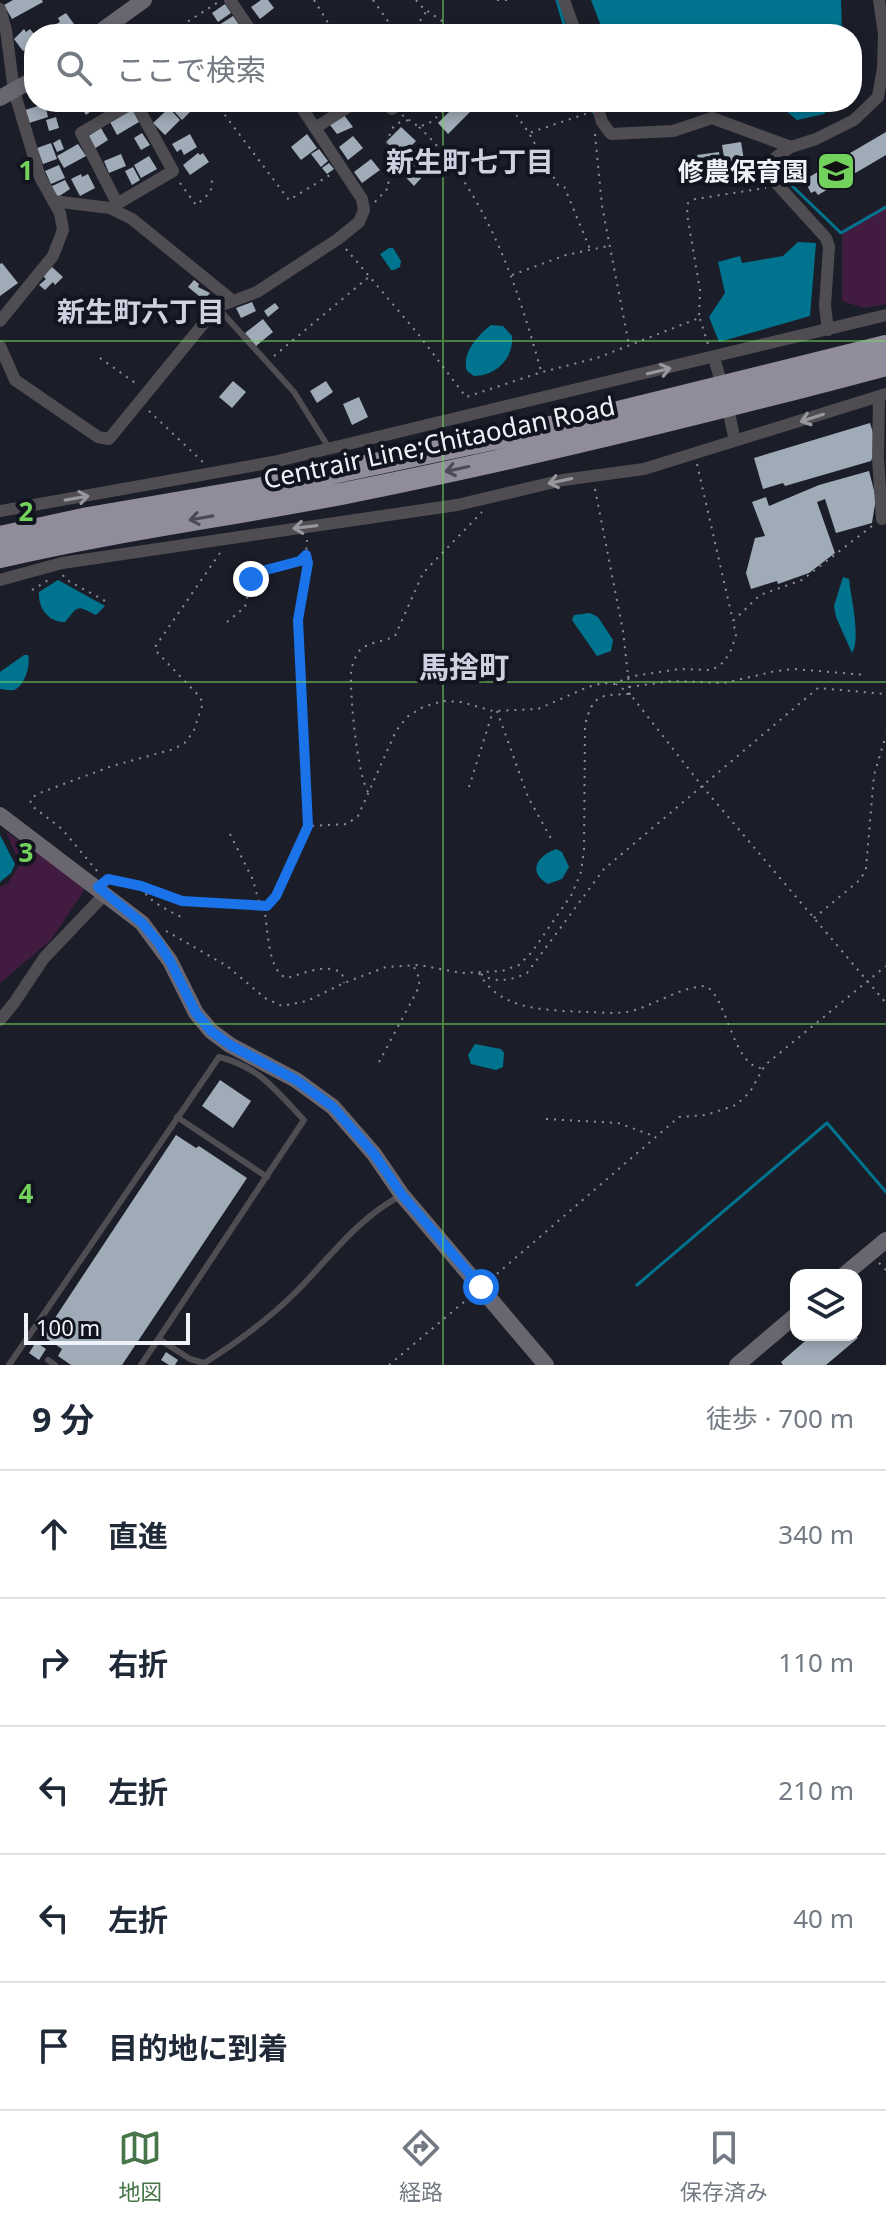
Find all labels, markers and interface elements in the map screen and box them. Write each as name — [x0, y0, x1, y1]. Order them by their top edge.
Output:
search box — [24, 24, 862, 112]
icon: search — [52, 46, 96, 90]
text: ここで検索 — [116, 49, 266, 90]
district label: 新生町七丁目 — [386, 142, 554, 180]
school or university icon: 修農保育園 — [815, 150, 857, 192]
text: 1 — [19, 152, 33, 188]
place label: 修農保育園 — [678, 153, 808, 189]
district label: 新生町六丁目 — [57, 292, 225, 330]
one-way arrow — [645, 362, 671, 377]
street label: Centrair Line;Chitaodan Road — [260, 387, 618, 497]
one-way arrow — [800, 412, 825, 426]
one-way arrow — [444, 462, 470, 477]
one-way arrow — [548, 474, 574, 489]
one-way arrow — [64, 489, 89, 504]
text: 2 — [19, 493, 34, 529]
one-way arrow — [189, 512, 214, 527]
one-way arrow — [292, 520, 319, 535]
route end — [233, 561, 269, 597]
district label: 馬捨町 — [419, 646, 509, 687]
text: 3 — [19, 834, 33, 870]
text: 4 — [19, 1175, 34, 1211]
route start — [463, 1269, 499, 1305]
map controls — [790, 1269, 862, 1341]
button: layers — [790, 1269, 862, 1341]
scale bar — [24, 1309, 190, 1345]
text: 100 m — [36, 1312, 100, 1342]
text: 9 分 — [32, 1396, 94, 1442]
text: 徒歩 · 700 m — [706, 1400, 854, 1436]
icon: ahead — [32, 1512, 76, 1556]
text: 直進 — [108, 1515, 168, 1556]
text: 340 m — [778, 1516, 854, 1552]
icon: right — [32, 1640, 76, 1684]
text: 右折 — [108, 1643, 168, 1684]
text: 110 m — [778, 1644, 854, 1680]
icon: left — [32, 1768, 76, 1812]
text: 左折 — [108, 1771, 168, 1812]
text: 210 m — [778, 1772, 854, 1808]
icon: left — [32, 1896, 76, 1940]
text: 左折 — [108, 1899, 168, 1940]
text: 40 m — [793, 1900, 854, 1936]
icon: arrive — [32, 2024, 76, 2068]
text: 目的地に到着 — [108, 2027, 288, 2068]
tab: 地図 — [118, 2126, 162, 2206]
tab: 経路 — [399, 2126, 443, 2206]
tab: 保存済み — [680, 2126, 768, 2206]

